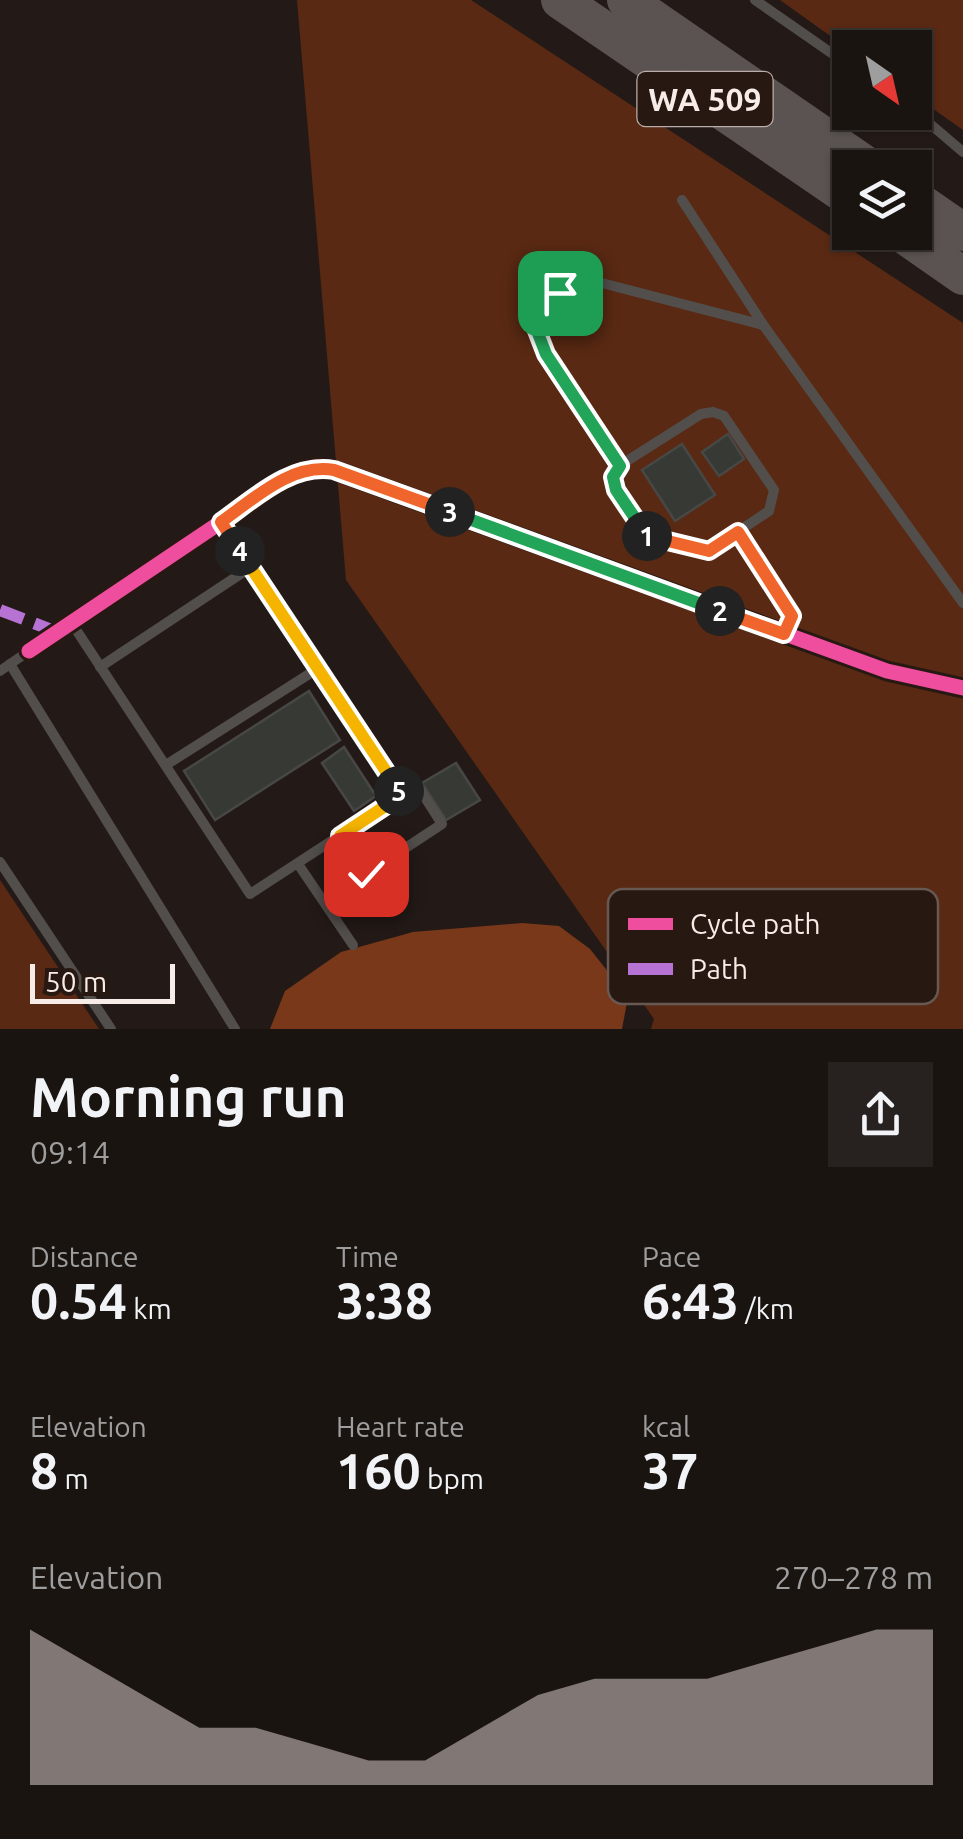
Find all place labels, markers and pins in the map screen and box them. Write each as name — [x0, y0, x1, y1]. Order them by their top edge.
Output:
pin — [518, 251, 603, 336]
pin: 3 — [425, 487, 475, 537]
pin: 1 — [622, 511, 672, 561]
pin: 4 — [215, 526, 265, 576]
pin: 2 — [695, 586, 745, 636]
pin: 5 — [374, 766, 424, 816]
pin — [324, 832, 409, 917]

